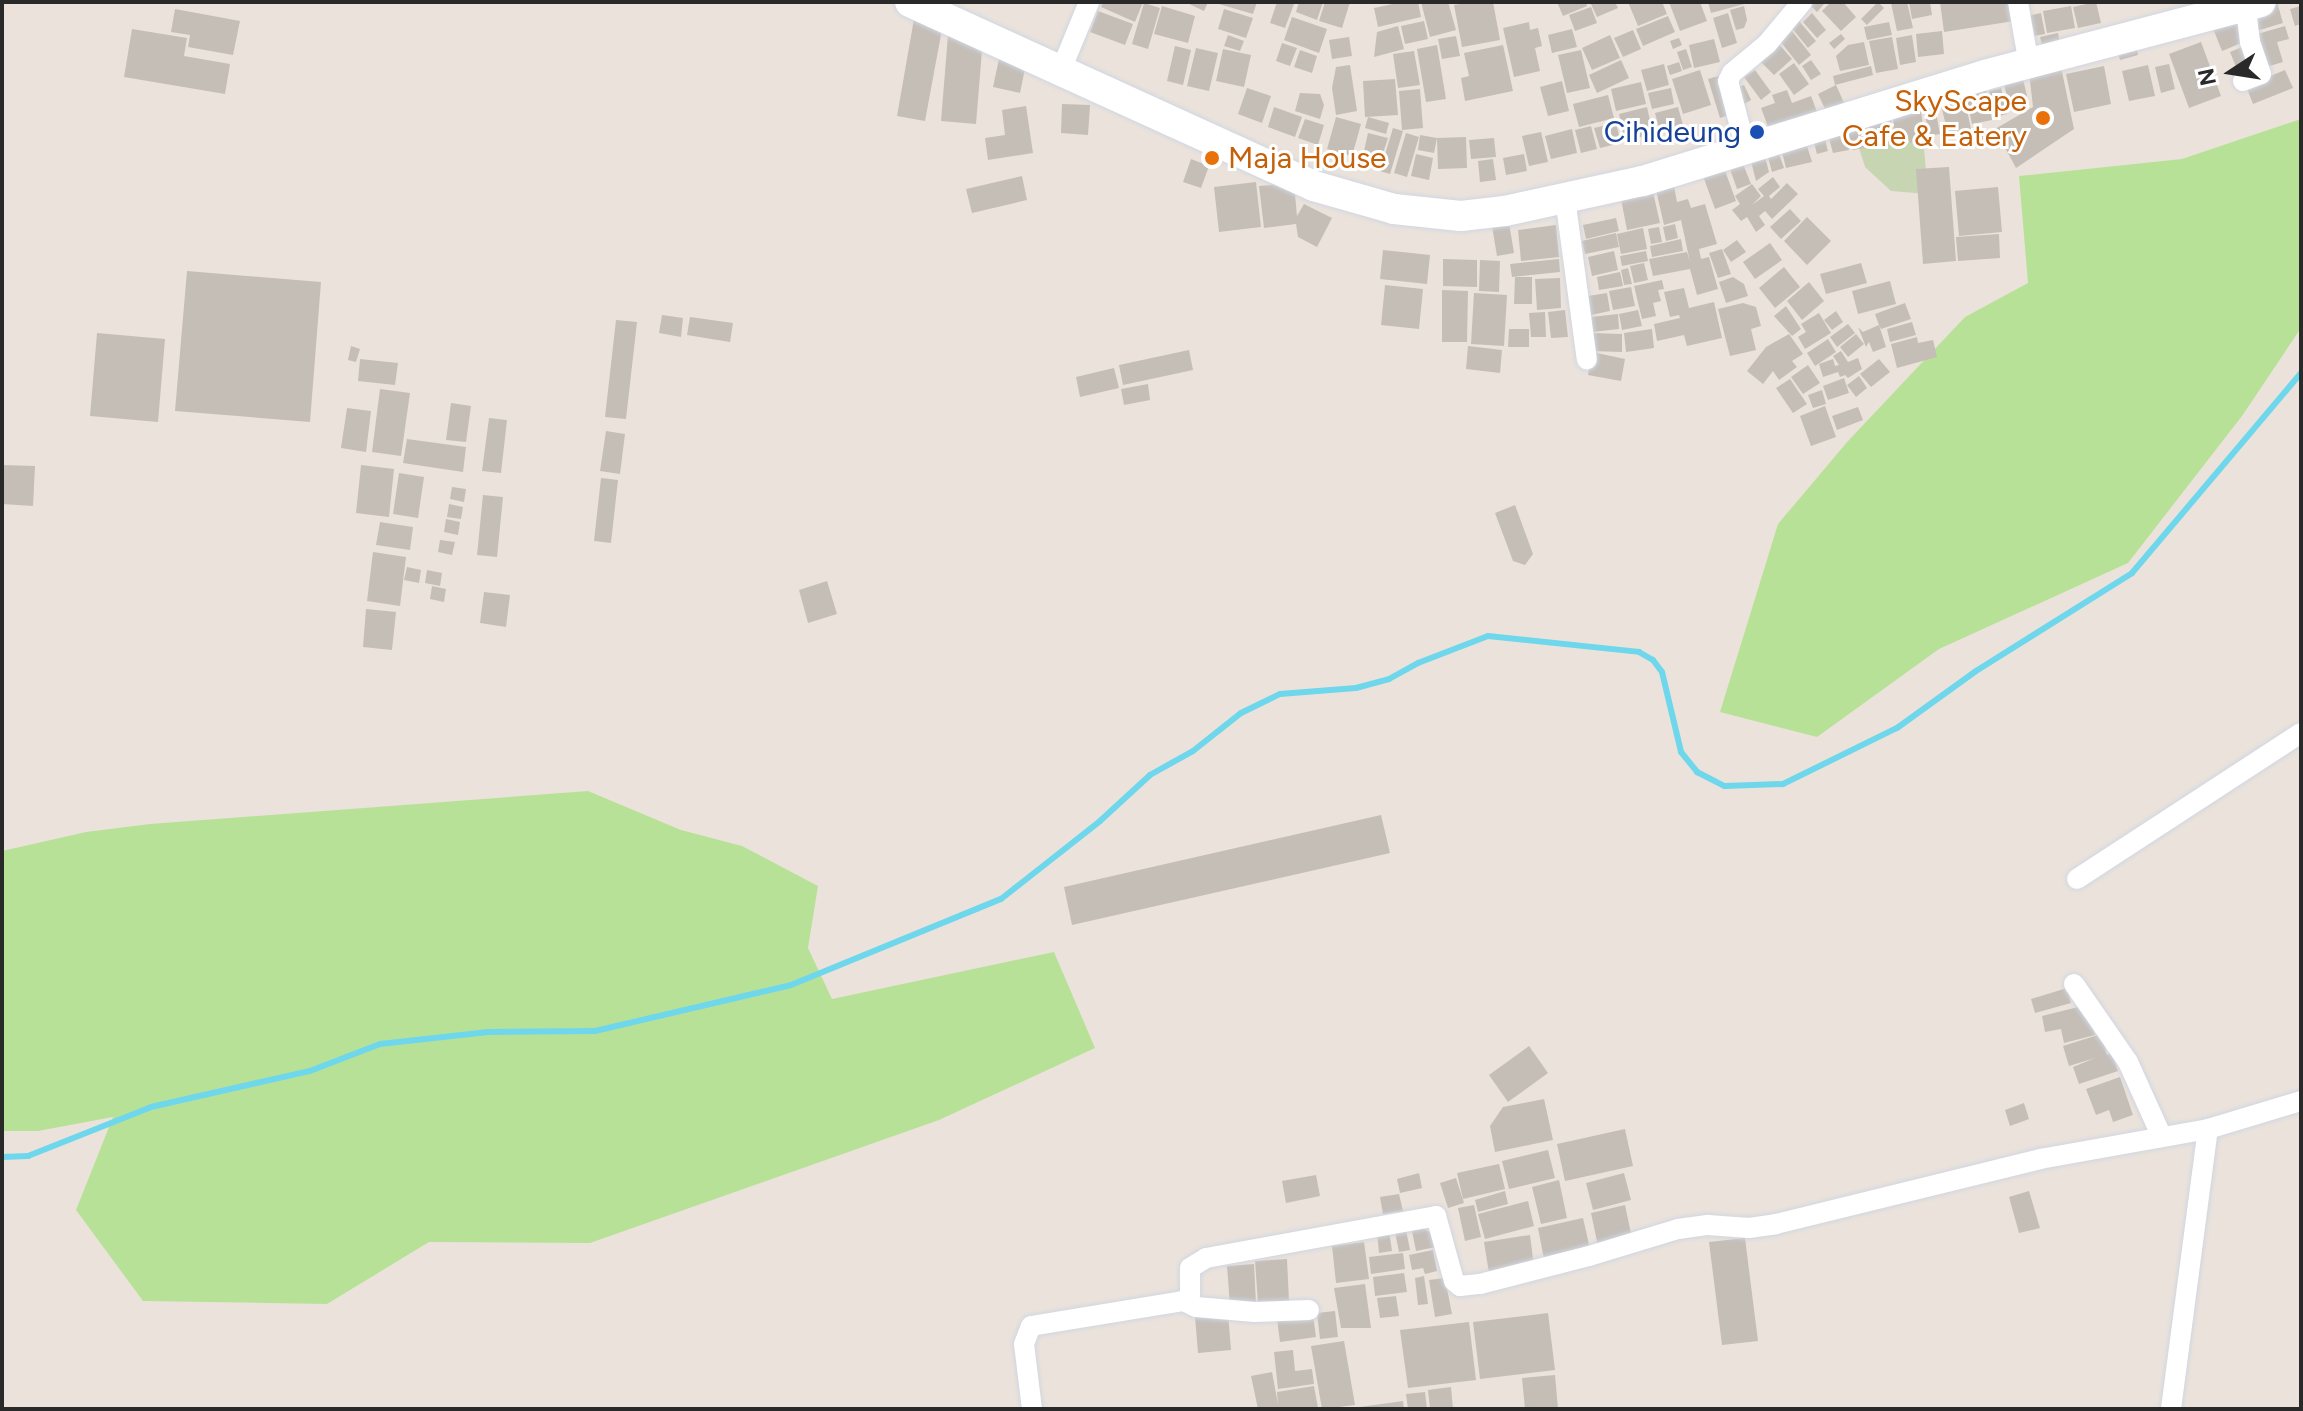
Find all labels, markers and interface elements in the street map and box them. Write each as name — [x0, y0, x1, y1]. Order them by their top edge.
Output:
north arrow — [2191, 32, 2271, 112]
text: N — [2192, 66, 2222, 88]
place label: SkyScape Cafe & Eatery — [1842, 83, 2027, 154]
marker: SkyScape Cafe & Eatery — [2034, 109, 2052, 127]
place label: Cihideung — [1604, 114, 1741, 150]
marker: Cihideung — [1748, 123, 1766, 141]
place label: Maja House — [1228, 140, 1386, 176]
marker: Maja House — [1203, 149, 1221, 167]

